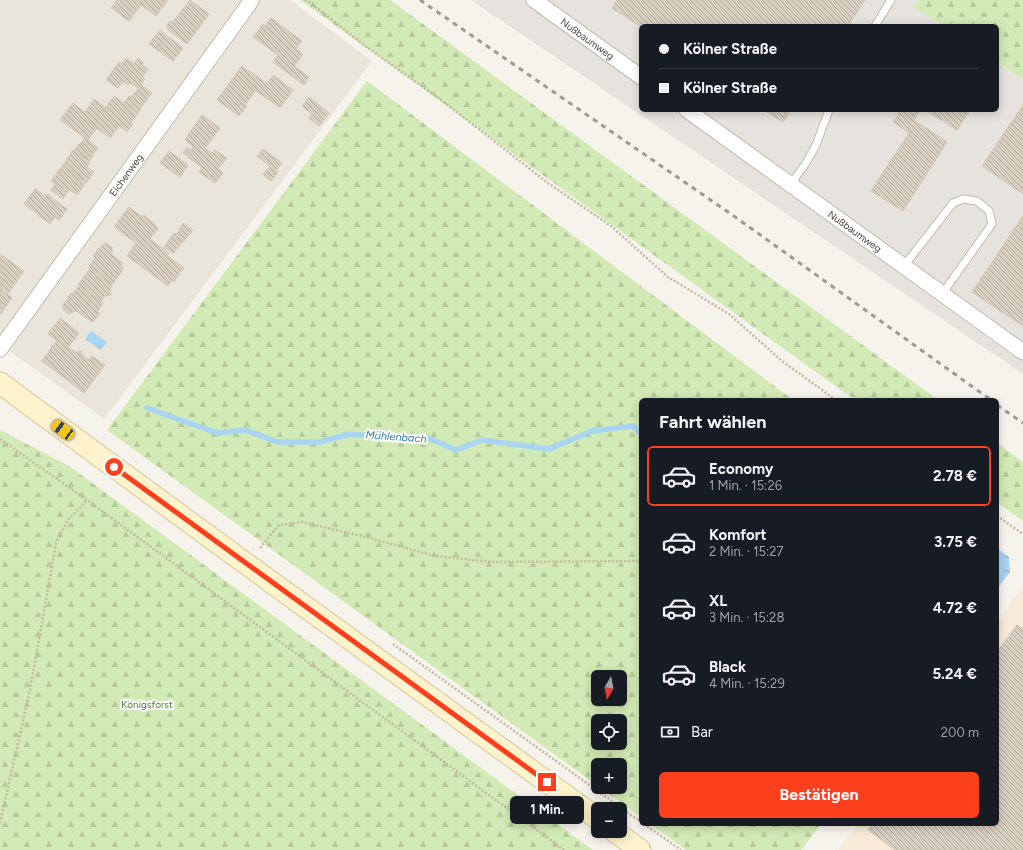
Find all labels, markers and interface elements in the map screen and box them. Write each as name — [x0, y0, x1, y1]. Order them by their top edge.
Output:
street label: Nußbaumweg — [558, 15, 617, 62]
text: Kölner Straße — [683, 40, 777, 58]
text: Kölner Straße — [683, 79, 777, 97]
street label: Eichenweg — [106, 151, 146, 198]
street label: Nußbaumweg — [826, 207, 884, 255]
text: Fahrt wählen — [659, 411, 766, 433]
car — [50, 418, 76, 442]
water label: Mühlenbach — [365, 428, 427, 446]
route start — [105, 458, 123, 476]
icon: car — [661, 458, 697, 494]
text: Economy — [709, 460, 774, 478]
text: 2.78 € — [933, 467, 977, 485]
text: 1 Min. · 15:26 — [709, 478, 782, 493]
icon: car — [661, 524, 697, 560]
text: Komfort — [709, 526, 766, 544]
text: 3.75 € — [934, 533, 977, 551]
text: 2 Min. · 15:27 — [709, 544, 784, 559]
icon: car — [661, 590, 697, 626]
text: XL — [709, 592, 727, 610]
text: 4.72 € — [933, 599, 977, 617]
text: 3 Min. · 15:28 — [709, 610, 784, 625]
icon: car — [661, 656, 697, 692]
text: Black — [709, 658, 746, 676]
text: 5.24 € — [932, 665, 977, 683]
north arrow — [591, 670, 627, 706]
map controls — [591, 670, 627, 838]
text: 4 Min. · 15:29 — [709, 676, 785, 691]
park label: Königsforst — [121, 698, 173, 711]
button: locate — [591, 714, 627, 750]
icon: cash — [659, 721, 681, 743]
text: Bar — [691, 723, 713, 741]
text: 200 m — [941, 725, 979, 740]
button: + — [591, 758, 627, 794]
button: Bestätigen — [659, 772, 979, 818]
route end — [538, 773, 556, 791]
callout: 1 Min. — [510, 796, 584, 824]
text: 1 Min. — [530, 802, 564, 817]
button: − — [591, 802, 627, 838]

